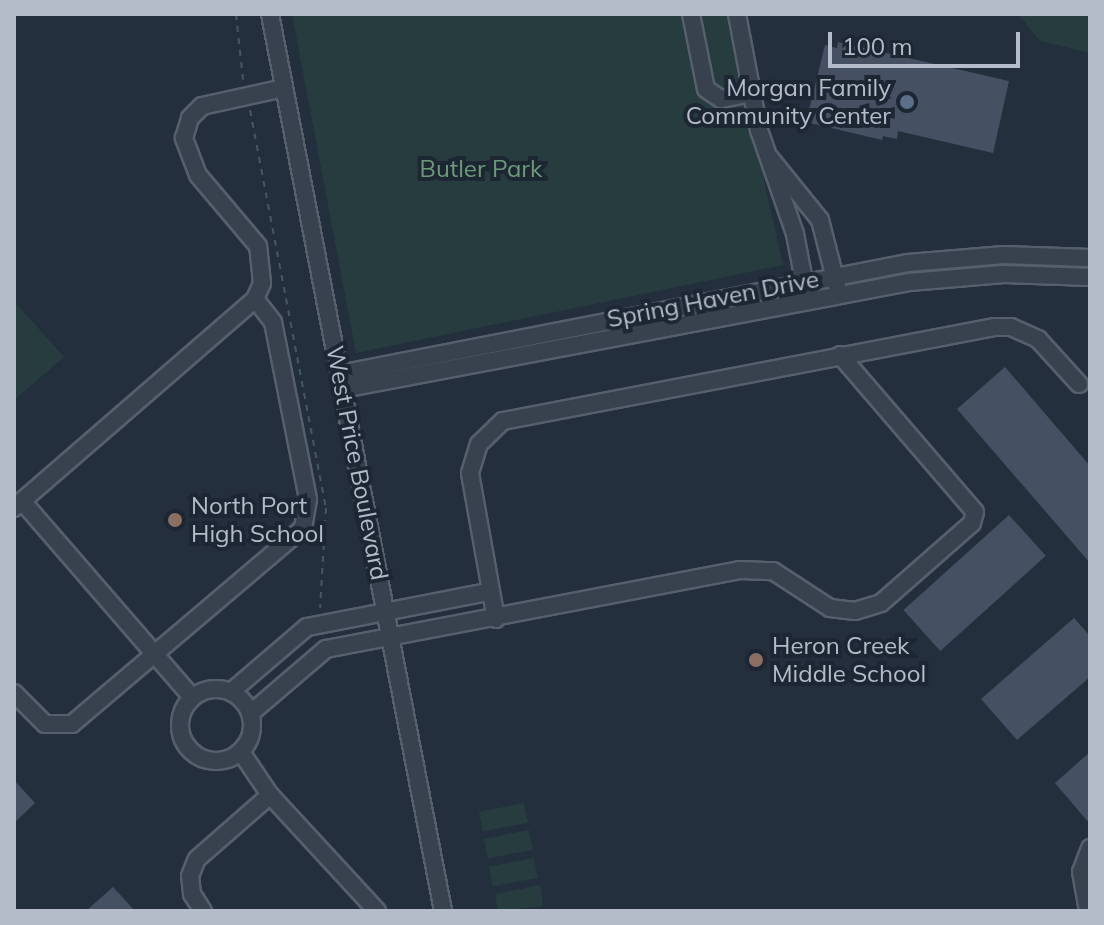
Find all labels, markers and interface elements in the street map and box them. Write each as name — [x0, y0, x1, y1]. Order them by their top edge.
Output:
scale bar — [832, 16, 1024, 66]
text: 100 m — [842, 31, 913, 61]
place label: Morgan Family Community Center — [686, 74, 891, 130]
marker: Morgan Family Community Center — [898, 93, 916, 111]
park label: Butler Park — [420, 155, 542, 183]
street label: Spring Haven Drive — [605, 264, 821, 334]
street label: West Price Boulevard — [320, 343, 394, 583]
place label: North Port High School — [191, 492, 324, 548]
marker: North Port High School — [166, 511, 184, 529]
place label: Heron Creek Middle School — [772, 632, 926, 688]
marker: Heron Creek Middle School — [747, 651, 765, 669]

